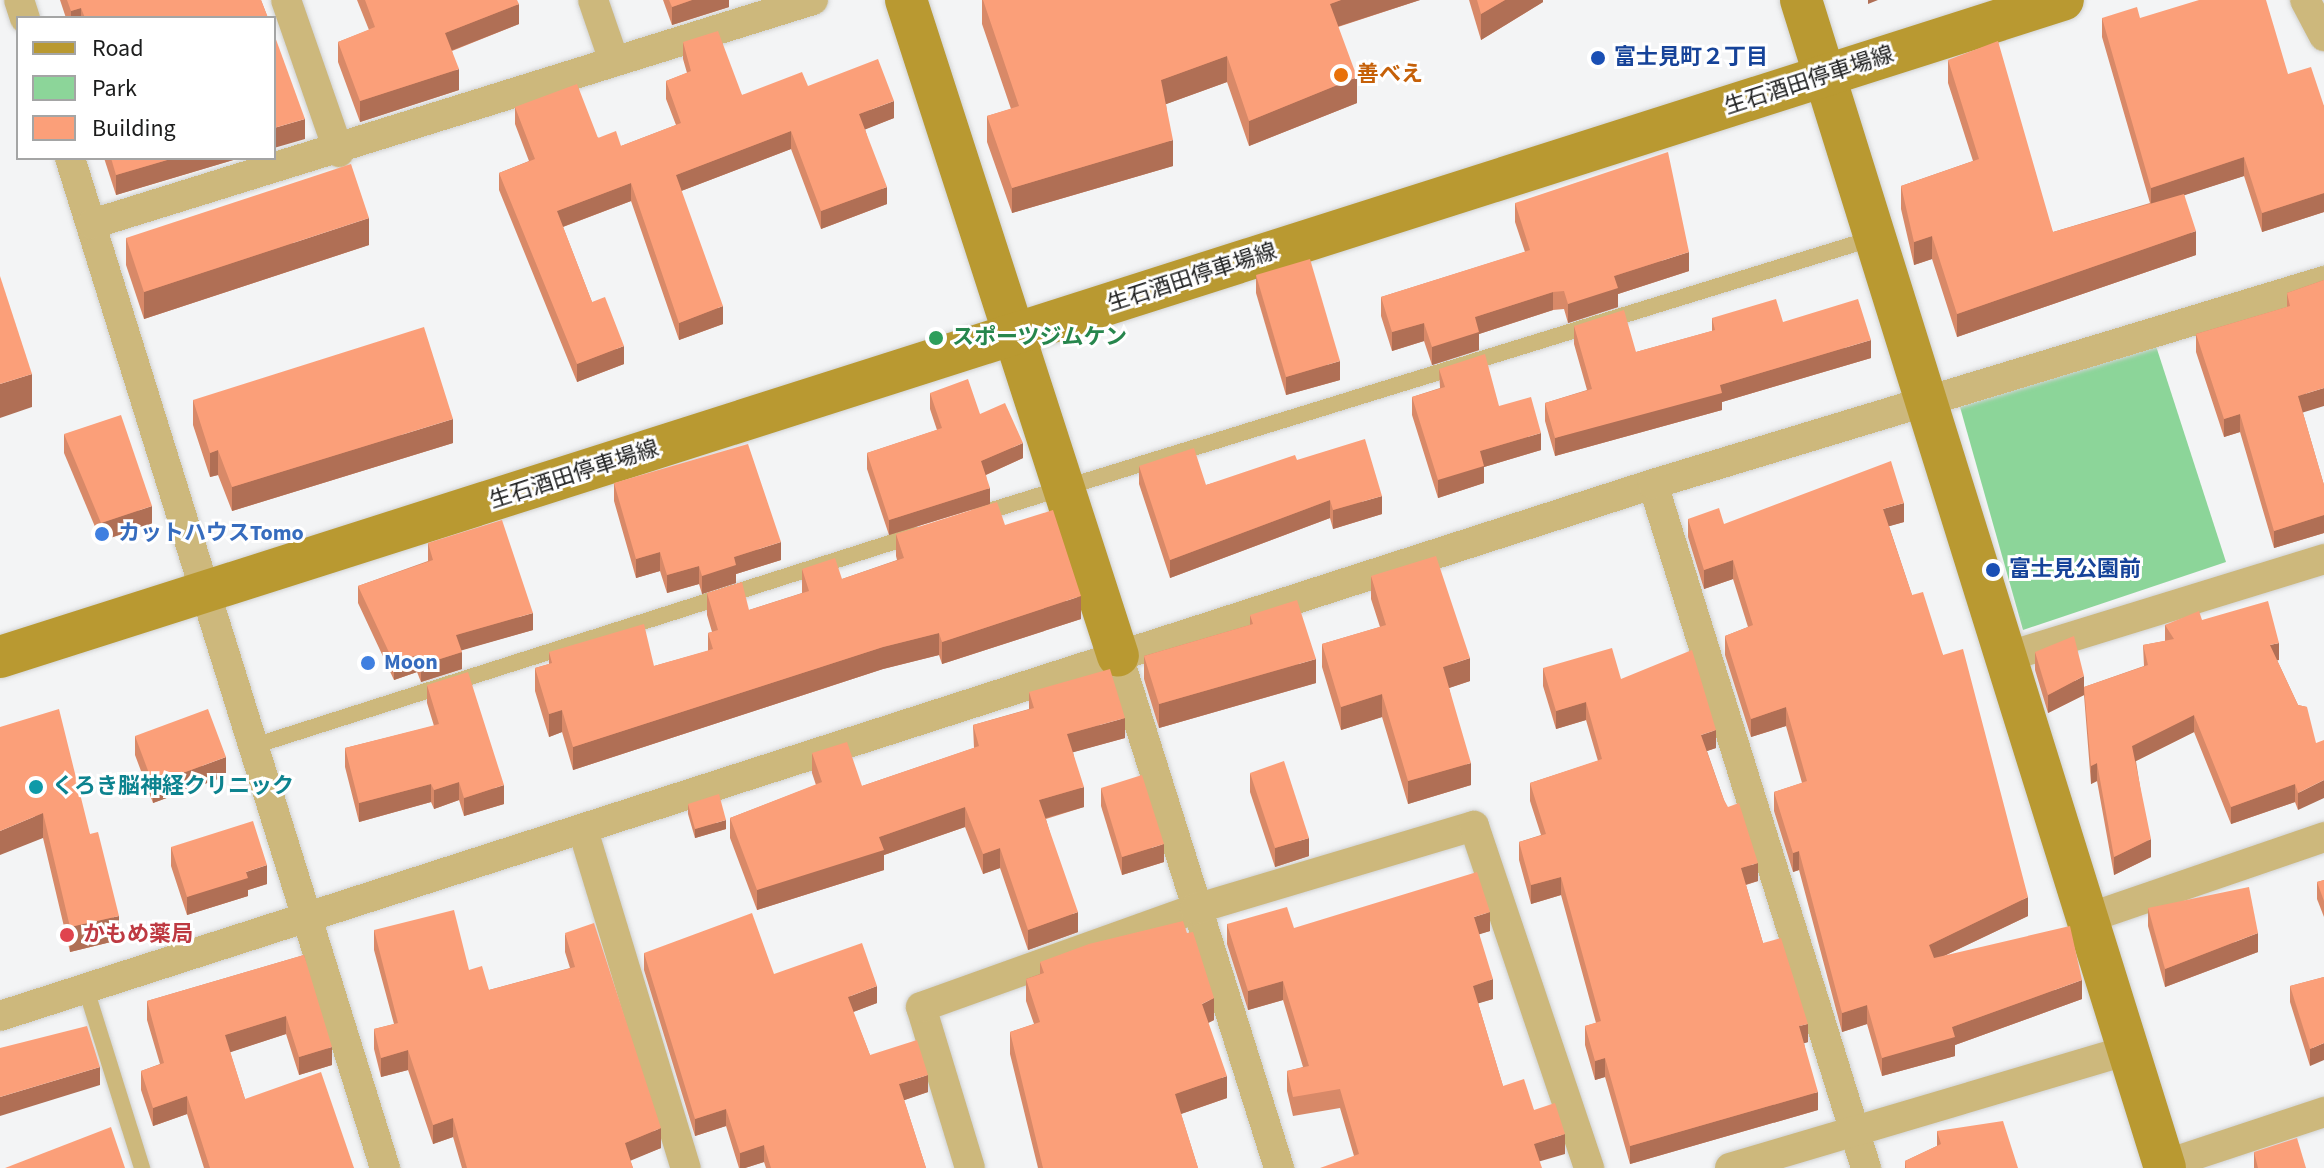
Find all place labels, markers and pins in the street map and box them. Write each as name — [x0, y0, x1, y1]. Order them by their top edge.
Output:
place label: 富士見町２丁目 — [1614, 45, 1768, 71]
marker: 富士見町２丁目 — [1589, 49, 1607, 67]
place label: 善べえ — [1357, 62, 1423, 88]
marker: 善べえ — [1332, 66, 1350, 84]
place label: スポーツジムケン — [952, 325, 1128, 351]
marker: スポーツジムケン — [927, 329, 945, 347]
place label: カットハウスTomo — [118, 521, 304, 547]
marker: カットハウスTomo — [93, 525, 111, 543]
place label: 富士見公園前 — [2009, 557, 2141, 583]
marker: 富士見公園前 — [1984, 561, 2002, 579]
place label: Moon — [384, 650, 438, 676]
marker: Moon — [359, 654, 377, 672]
place label: くろき脳神経クリニック — [52, 774, 294, 800]
marker: くろき脳神経クリニック — [27, 778, 45, 796]
place label: かもめ薬局 — [83, 922, 193, 948]
marker: かもめ薬局 — [58, 926, 76, 944]

